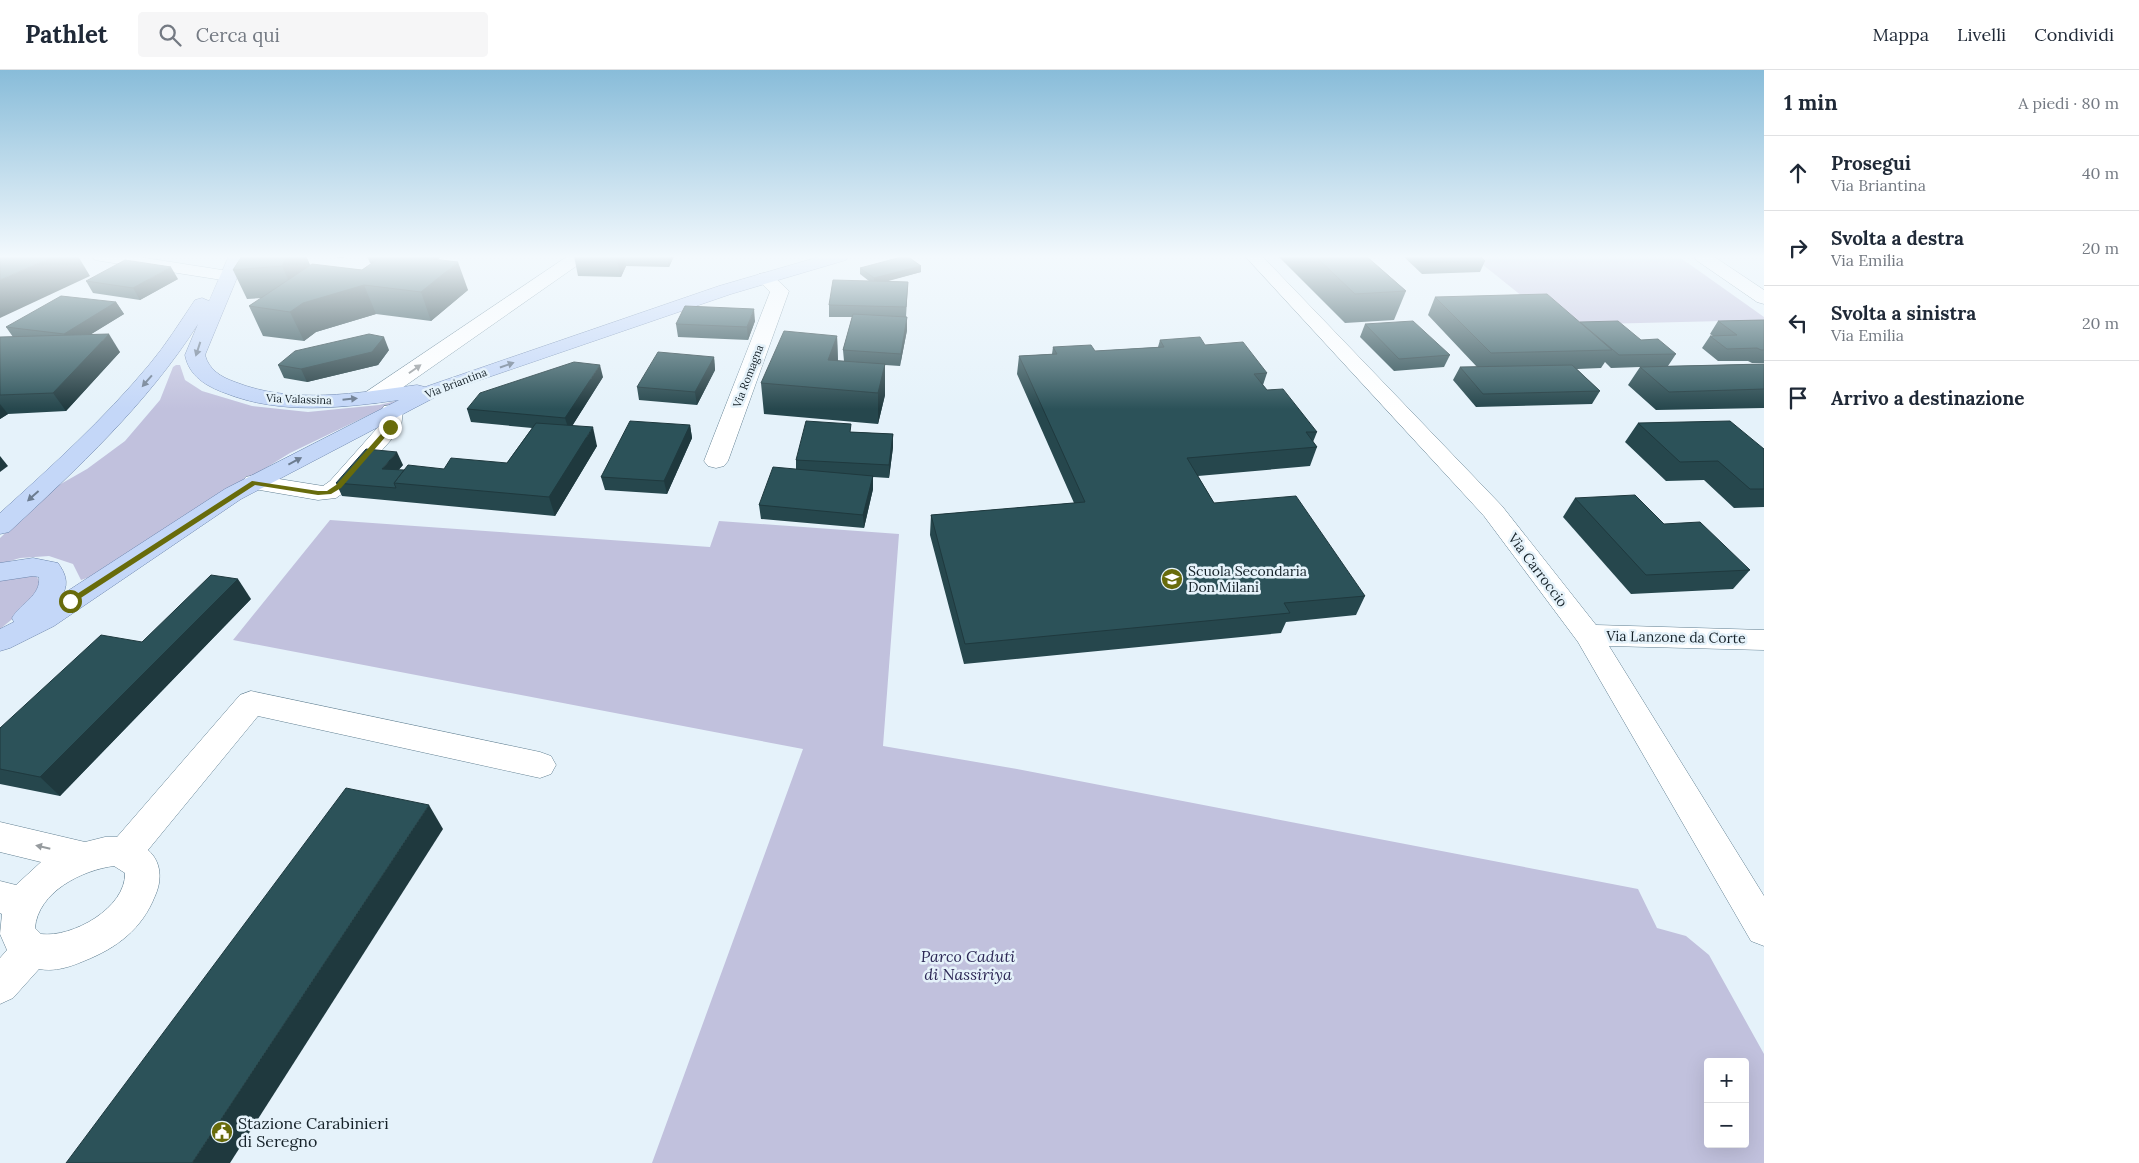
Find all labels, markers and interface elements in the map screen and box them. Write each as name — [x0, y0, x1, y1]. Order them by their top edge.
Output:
search box — [138, 12, 488, 57]
text: Pathlet — [25, 19, 108, 50]
icon: search — [156, 21, 184, 49]
text: Cerca qui — [196, 23, 280, 47]
text: Mappa — [1872, 23, 1929, 46]
text: Livelli — [1957, 23, 2006, 46]
text: Condividi — [2034, 23, 2114, 46]
text: 1 min — [1784, 89, 1838, 116]
text: A piedi · 80 m — [2018, 93, 2119, 113]
text: Prosegui — [1831, 151, 1911, 175]
icon: ahead — [1784, 159, 1812, 187]
text: 40 m — [2082, 163, 2119, 183]
text: Via Briantina — [1831, 175, 1926, 195]
text: Svolta a destra — [1831, 226, 1964, 250]
icon: right — [1784, 234, 1812, 262]
text: 20 m — [2082, 238, 2119, 258]
text: Via Emilia — [1831, 250, 1904, 270]
text: Svolta a sinistra — [1831, 301, 1976, 325]
icon: left — [1784, 309, 1812, 337]
text: 20 m — [2082, 313, 2119, 333]
text: Via Emilia — [1831, 325, 1904, 345]
one-way arrow — [193, 342, 201, 357]
street label: Via Romagna — [729, 342, 766, 410]
one-way arrow — [499, 361, 514, 368]
one-way arrow — [408, 364, 421, 374]
street label: Via Briantina — [422, 365, 489, 402]
one-way arrow — [141, 374, 153, 386]
icon: arrive — [1784, 384, 1812, 412]
text: Arrivo a destinazione — [1831, 386, 2025, 410]
street label: Via Valassina — [265, 391, 332, 407]
one-way arrow — [342, 395, 358, 403]
route end — [379, 416, 402, 439]
one-way arrow — [288, 457, 303, 465]
one-way arrow — [26, 491, 39, 502]
street label: Via Carroccio — [1504, 529, 1572, 611]
place label: Scuola Secondaria Don Milani — [1188, 562, 1307, 596]
school or university icon: Scuola Secondaria Don Milani — [1160, 567, 1184, 591]
route start — [59, 590, 82, 613]
street label: Via Lanzone da Corte — [1605, 627, 1746, 647]
one-way arrow — [34, 842, 50, 850]
park label: Parco Caduti di Nassiriya — [921, 946, 1015, 984]
map controls — [1704, 1058, 1749, 1148]
button: + — [1704, 1058, 1749, 1103]
button: − — [1704, 1103, 1749, 1148]
place label: Stazione Carabinieri di Seregno — [238, 1113, 389, 1151]
public building icon: Stazione Carabinieri di Seregno — [210, 1120, 234, 1144]

